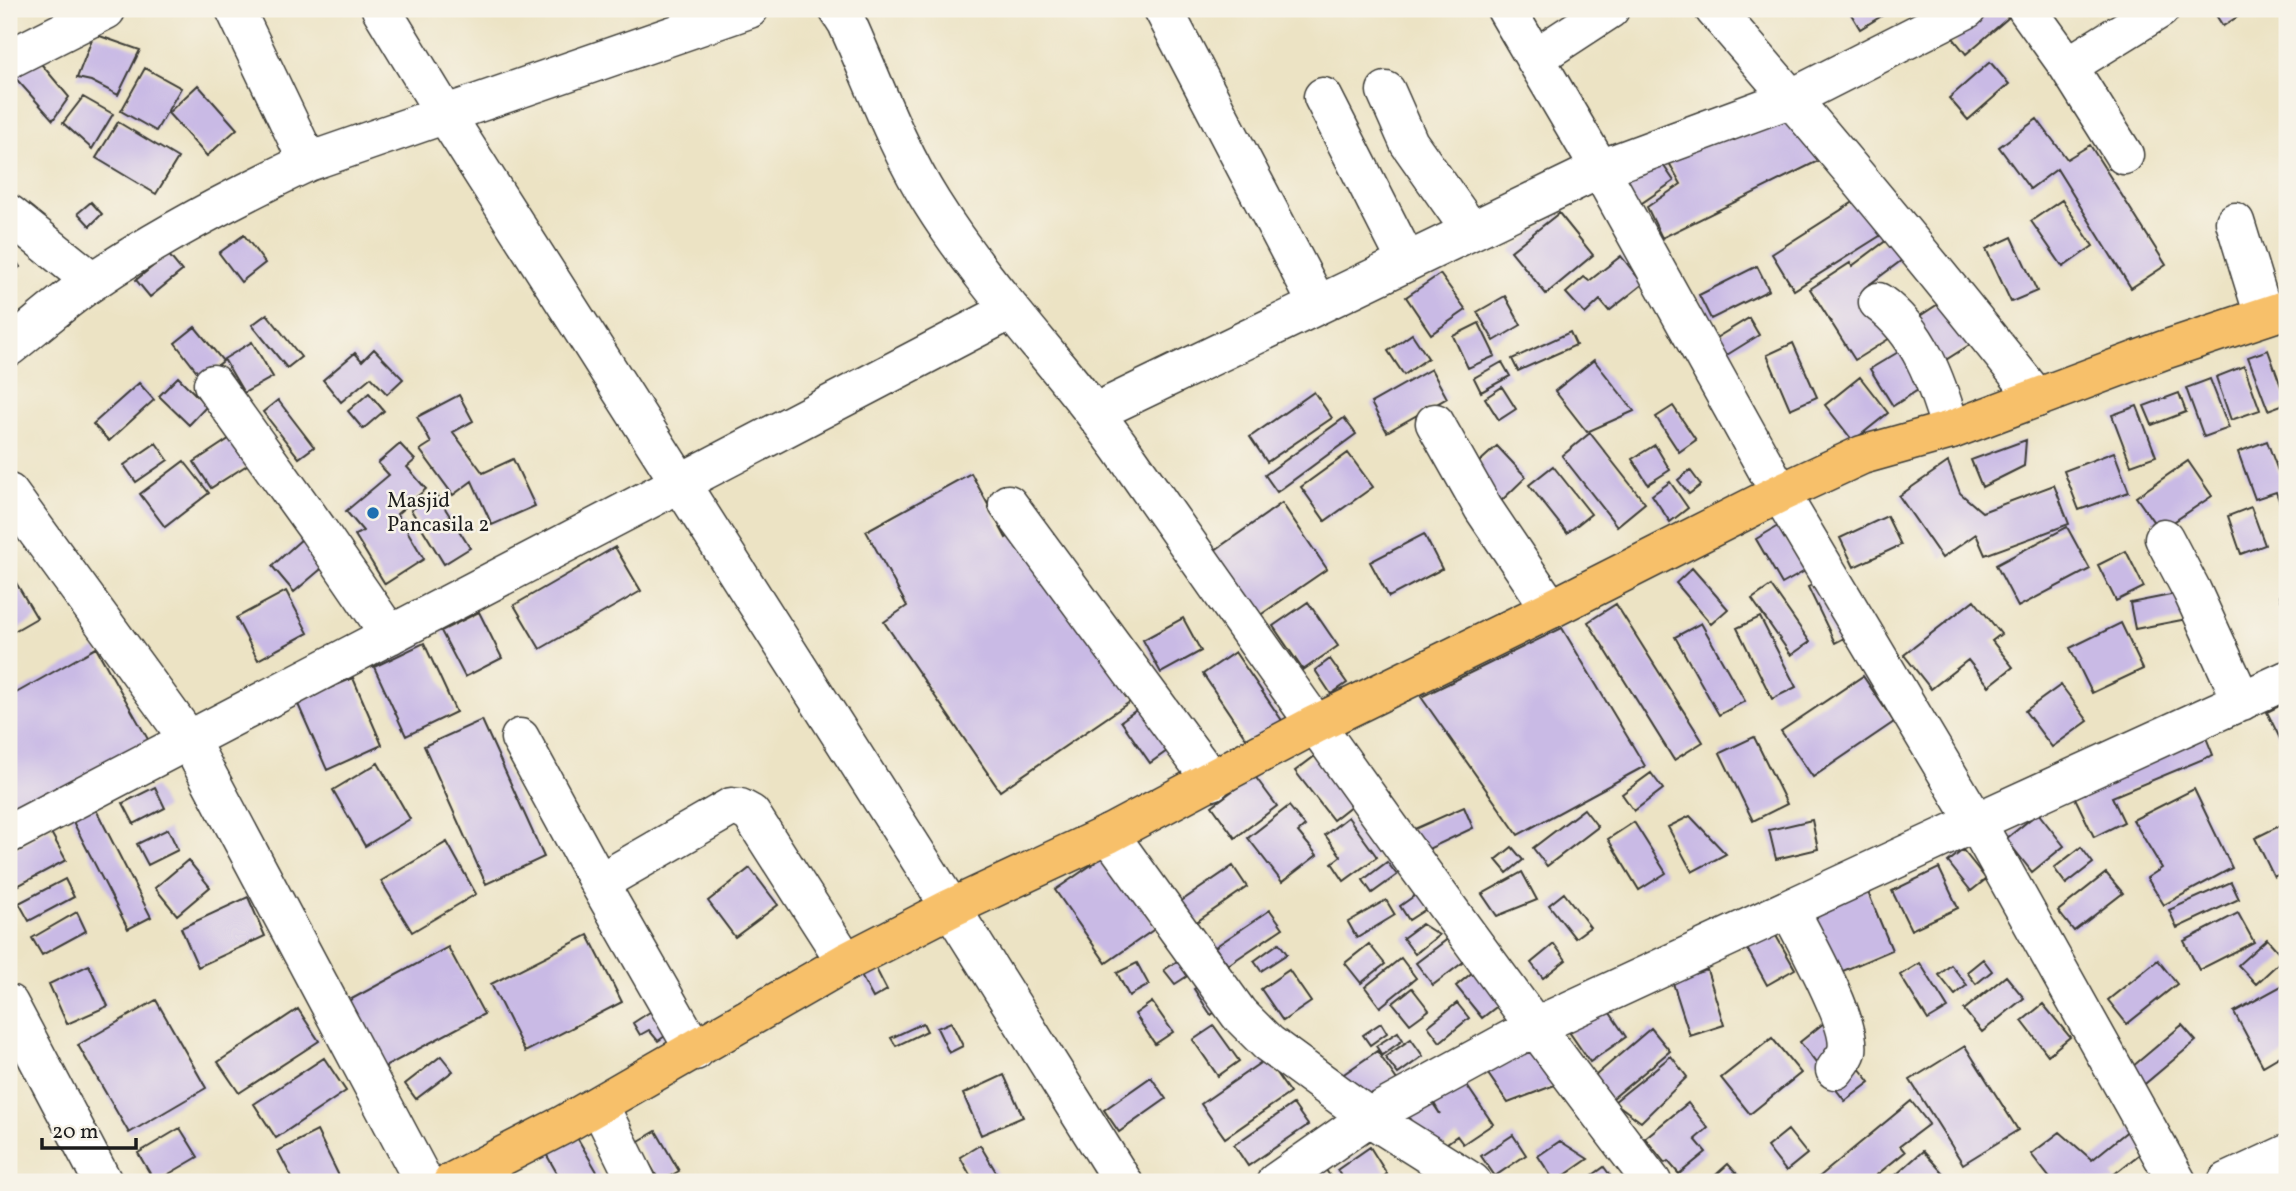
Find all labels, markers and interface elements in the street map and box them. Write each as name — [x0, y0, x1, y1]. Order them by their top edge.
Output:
place label: Masjid Pancasila 2 — [387, 487, 490, 540]
marker: Masjid Pancasila 2 — [365, 505, 381, 521]
scale bar — [42, 1107, 136, 1151]
text: 20 m — [52, 1118, 98, 1147]

